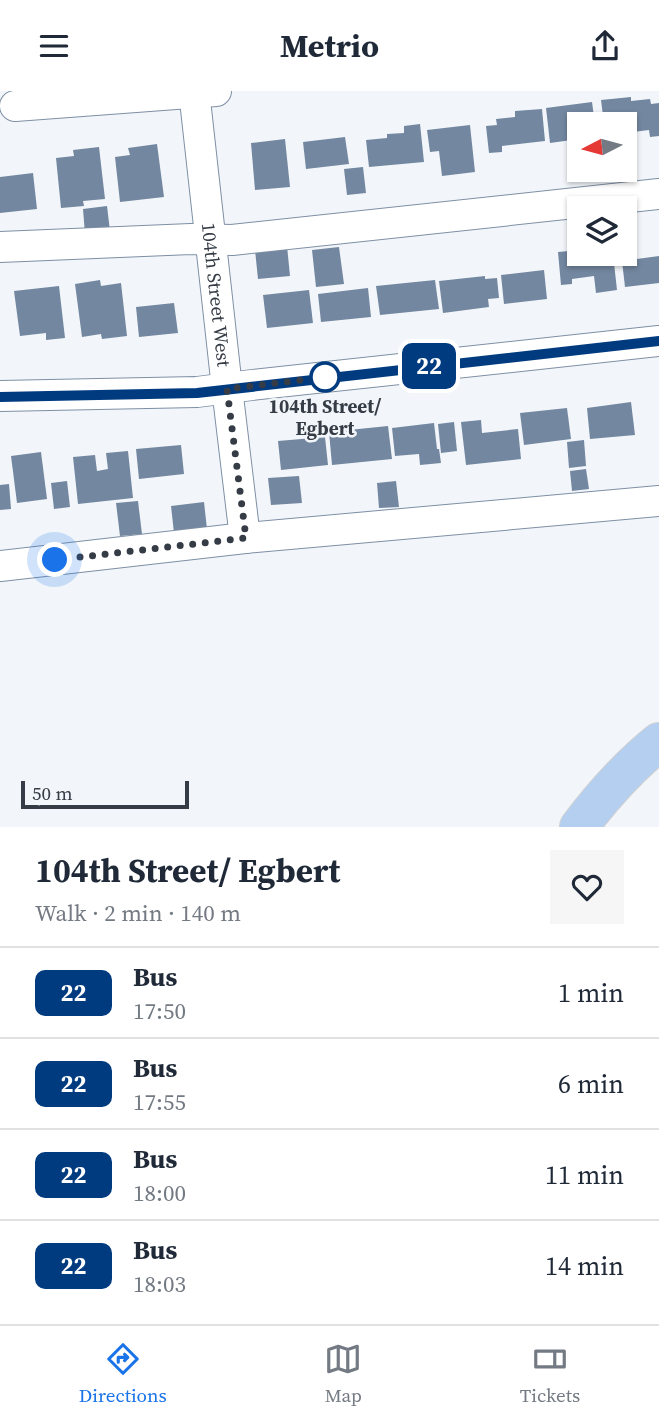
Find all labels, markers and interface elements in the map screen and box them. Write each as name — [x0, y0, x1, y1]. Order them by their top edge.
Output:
text: Metrio — [280, 24, 379, 68]
icon: menu — [35, 27, 73, 65]
icon: share — [586, 27, 624, 65]
north arrow — [567, 112, 637, 182]
map controls — [567, 112, 637, 266]
button: layers — [567, 196, 637, 266]
street label: 104th Street West — [196, 221, 238, 369]
line badge: 22 — [398, 343, 460, 389]
text: 22 — [416, 349, 442, 382]
marker: 104th Street/ Egbert — [310, 362, 340, 392]
place label: 104th Street/ Egbert — [269, 393, 382, 441]
your location — [37, 542, 72, 577]
scale bar — [21, 778, 189, 810]
text: 50 m — [32, 780, 73, 806]
text: 104th Street/ Egbert — [35, 848, 340, 893]
button: heart — [550, 850, 624, 924]
text: Walk · 2 min · 140 m — [35, 897, 241, 929]
text: Bus — [133, 959, 177, 995]
text: 1 min — [558, 975, 624, 1011]
text: 22 — [60, 976, 87, 1009]
text: 17:50 — [133, 995, 186, 1027]
text: Bus — [133, 1050, 177, 1086]
text: 6 min — [558, 1066, 624, 1102]
text: 22 — [60, 1067, 87, 1100]
text: 17:55 — [133, 1086, 186, 1118]
text: Bus — [133, 1141, 177, 1177]
text: 11 min — [545, 1157, 624, 1193]
text: 22 — [60, 1158, 87, 1191]
text: 18:00 — [133, 1177, 186, 1209]
text: Bus — [133, 1232, 177, 1268]
text: 14 min — [545, 1248, 624, 1284]
text: 22 — [60, 1249, 87, 1282]
text: 18:03 — [133, 1268, 186, 1300]
tab: Directions — [79, 1340, 167, 1408]
tab: Map — [324, 1340, 362, 1408]
tab: Tickets — [520, 1340, 580, 1408]

